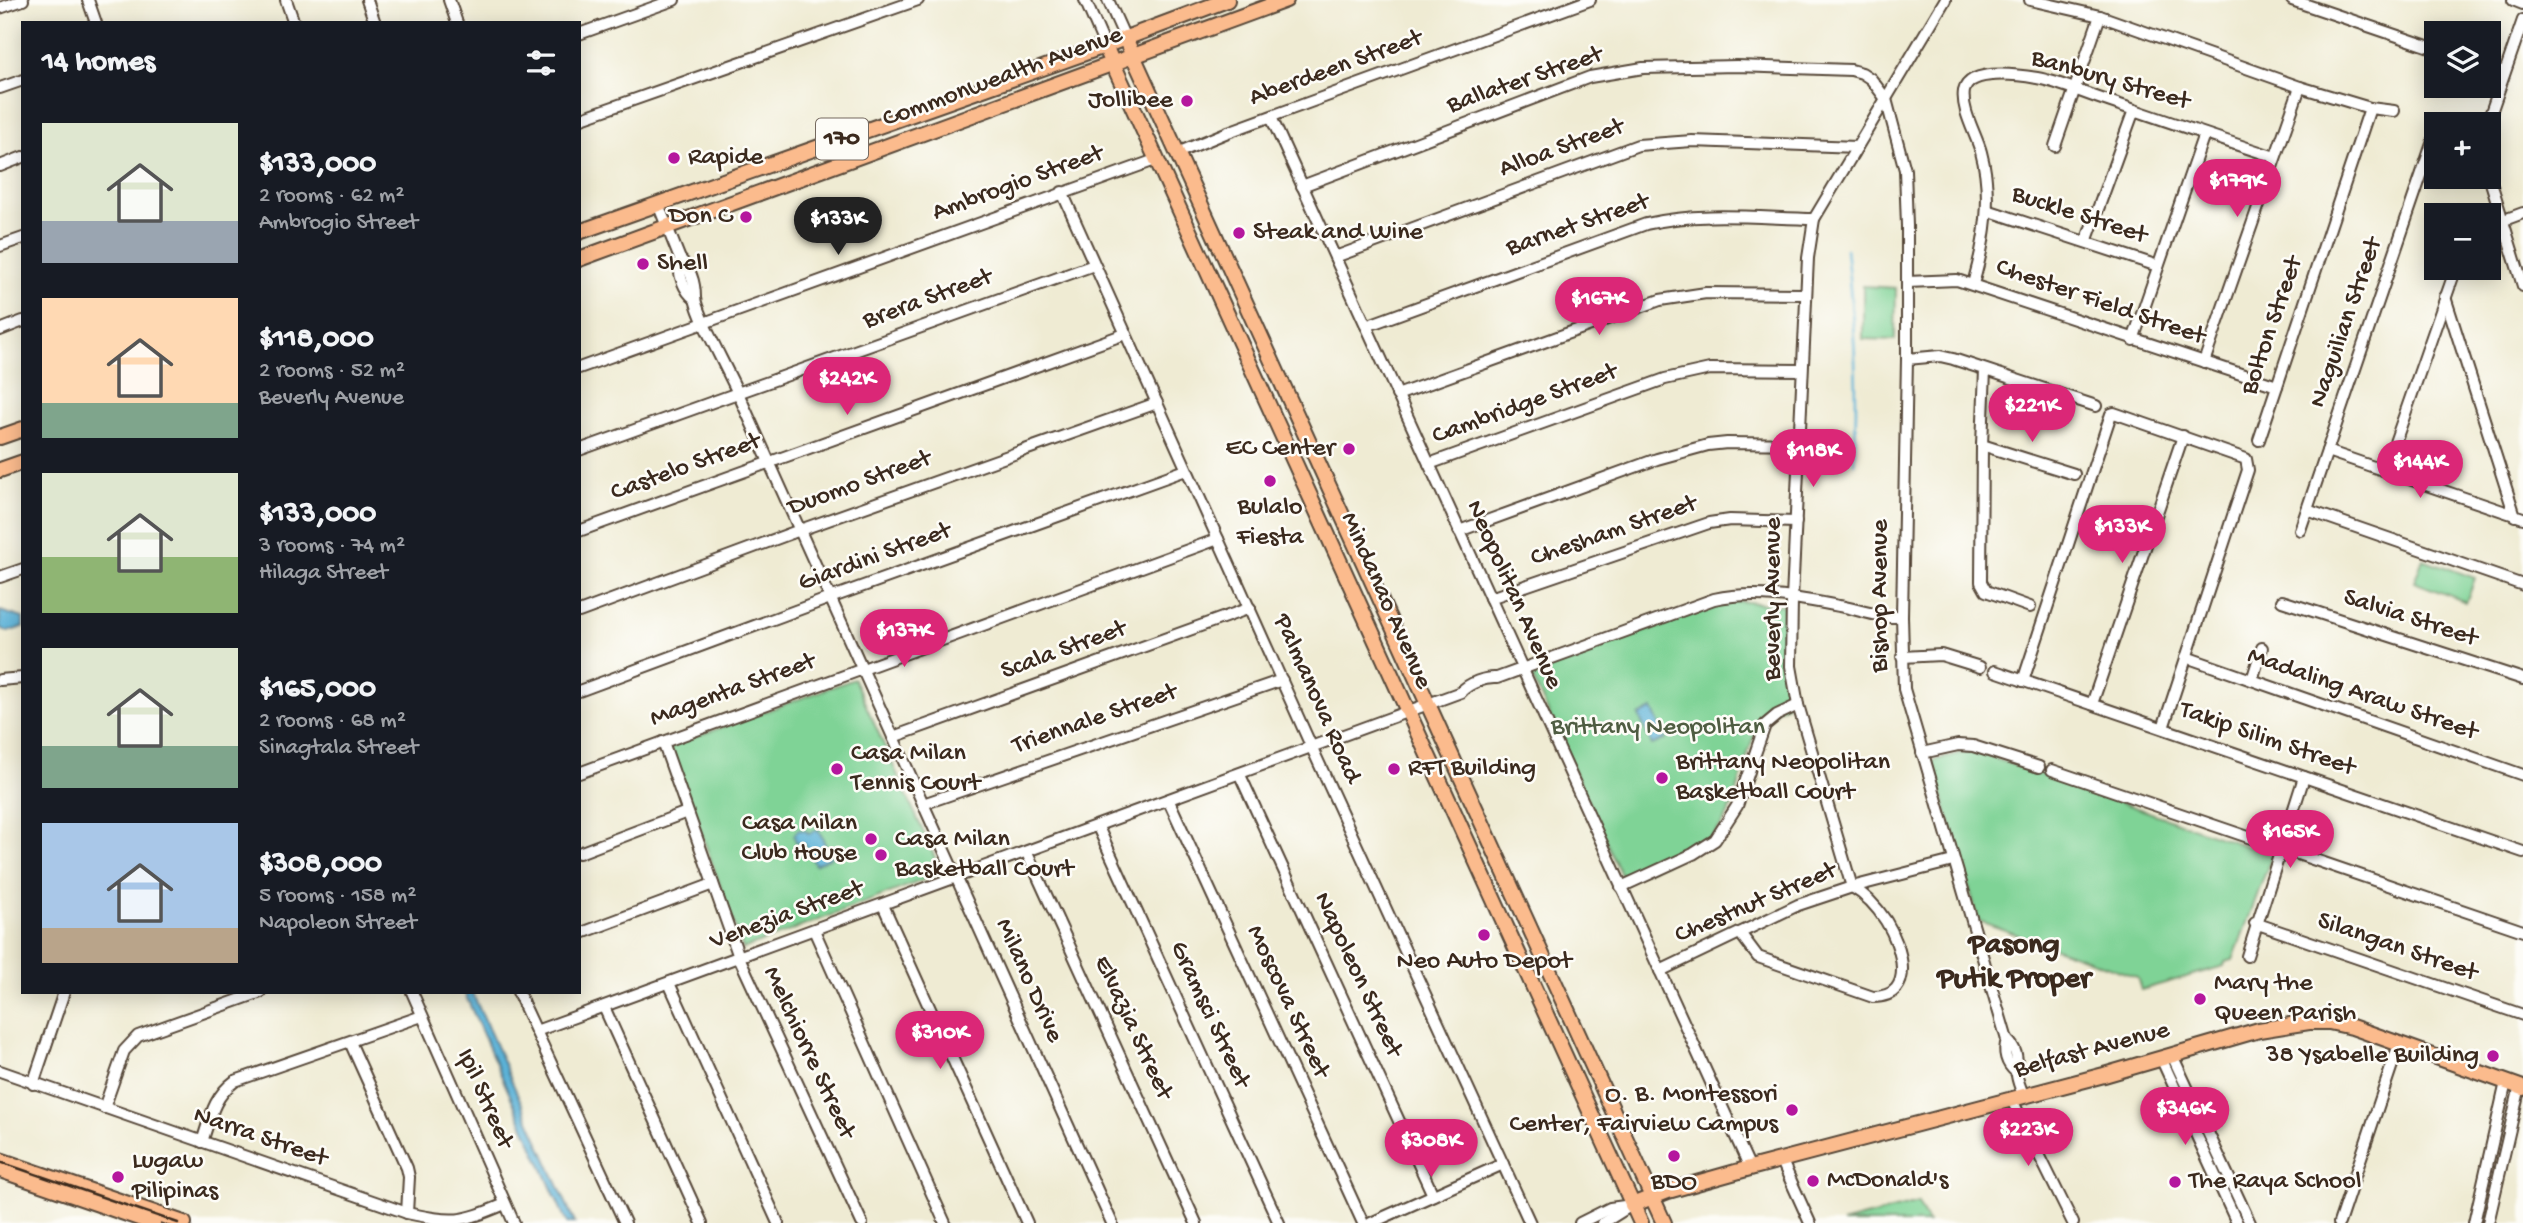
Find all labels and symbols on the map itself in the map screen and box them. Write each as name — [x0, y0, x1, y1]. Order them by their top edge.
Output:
street label: Commonwealth Avenue — [879, 20, 1128, 136]
street label: Aberdeen Street — [1245, 23, 1429, 115]
street label: Ballater Street — [1442, 39, 1609, 122]
street label: Banbury Street — [2026, 43, 2195, 119]
place label: Jollibee — [1088, 86, 1174, 117]
marker: Jollibee — [1179, 93, 1195, 109]
street label: Alloa Street — [1496, 111, 1631, 186]
road number: 170 — [816, 119, 868, 160]
street label: Ambrogio Street — [928, 138, 1110, 229]
place label: Rapide — [688, 143, 764, 174]
marker: Rapide — [666, 150, 682, 166]
pin: $179K — [2188, 160, 2286, 219]
street label: Buckle Street — [2006, 179, 2153, 253]
street label: Barnet Street — [1502, 186, 1656, 265]
pin: $133K — [789, 198, 887, 257]
place label: Don C — [667, 202, 734, 233]
marker: Don C — [738, 209, 754, 225]
place label: Steak and Wine — [1253, 218, 1424, 249]
marker: Steak and Wine — [1231, 225, 1247, 241]
street label: Naguilian Street — [2303, 232, 2391, 412]
place label: Shell — [657, 249, 708, 280]
street label: Bolton Street — [2235, 250, 2312, 400]
street label: Chester Field Street — [1991, 253, 2211, 354]
marker: Shell — [635, 256, 651, 272]
street label: Brera Street — [858, 262, 999, 338]
pin: $167K — [1550, 278, 1648, 337]
street label: Cambridge Street — [1428, 356, 1624, 453]
pin: $242K — [798, 358, 896, 417]
pin: $221K — [1983, 384, 2081, 444]
street label: Castelo Street — [607, 426, 767, 509]
pin: $118K — [1764, 430, 1862, 489]
place label: EC Center — [1225, 434, 1338, 465]
pin: $144K — [2371, 440, 2469, 500]
marker: EC Center — [1341, 441, 1357, 457]
street label: Duomo Street — [782, 443, 938, 525]
marker: Bulalo Fiesta — [1262, 473, 1278, 489]
street label: Chesham Street — [1527, 488, 1703, 575]
place label: Bulalo Fiesta — [1236, 493, 1305, 554]
street label: Neopolitan Avenue — [1457, 496, 1569, 695]
pin: $133K — [2073, 505, 2171, 565]
street label: Mindanao Avenue — [1332, 508, 1438, 695]
street label: Giardini Street — [795, 515, 958, 600]
street label: Beverly Avenue — [1759, 517, 1790, 682]
street label: Bishop Avenue — [1866, 519, 1897, 674]
street label: Salvia Street — [2339, 583, 2483, 656]
street label: Palmanova Road — [1264, 609, 1368, 790]
pin: $137K — [855, 610, 953, 669]
street label: Scala Street — [997, 613, 1133, 688]
street label: Madaling Araw Street — [2243, 641, 2483, 750]
street label: Magenta Street — [646, 646, 822, 735]
street label: Triennale Street — [1007, 677, 1184, 763]
street label: Takip Silim Street — [2173, 695, 2361, 785]
park label: Brittany Neopolitan — [1550, 713, 1766, 744]
place label: Casa Milan Tennis Court — [849, 739, 982, 800]
place label: Brittany Neopolitan Basketball Court — [1675, 748, 1891, 809]
place label: RFT Building — [1408, 754, 1536, 785]
marker: Casa Milan Tennis Court — [829, 761, 845, 777]
marker: RFT Building — [1386, 761, 1402, 777]
marker: Brittany Neopolitan Basketball Court — [1654, 770, 1670, 786]
place label: Casa Milan Club House — [742, 809, 858, 870]
pin: $165K — [2241, 810, 2339, 870]
place label: Casa Milan Basketball Court — [894, 825, 1076, 886]
marker: Casa Milan Club House — [863, 831, 879, 847]
marker: Casa Milan Basketball Court — [873, 847, 889, 863]
street label: Chestnut Street — [1671, 855, 1844, 952]
street label: Venezia Street — [705, 873, 870, 958]
street label: Napoleon Street — [1305, 888, 1410, 1064]
street label: Silangan Street — [2313, 906, 2483, 991]
street label: Milano Drive — [987, 914, 1069, 1048]
street label: Moscova Street — [1238, 921, 1337, 1085]
marker: Neo Auto Depot — [1476, 927, 1492, 943]
district label: Pasong Putik Proper — [1935, 929, 2094, 998]
street label: Gramsci Street — [1162, 937, 1257, 1095]
place label: Neo Auto Depot — [1396, 947, 1574, 978]
street label: Elvazia Street — [1085, 951, 1180, 1107]
street label: Melchiorre Street — [755, 962, 862, 1146]
place label: Mary the Queen Parish — [2214, 969, 2356, 1030]
marker: Mary the Queen Parish — [2192, 991, 2208, 1007]
pin: $310K — [891, 1012, 989, 1071]
street label: Belfast Avenue — [2010, 1015, 2174, 1087]
place label: 38 Ysabelle Building — [2265, 1041, 2479, 1072]
street label: Ipil Street — [448, 1044, 521, 1156]
marker: 38 Ysabelle Building — [2485, 1048, 2501, 1064]
place label: O. B. Montessori Center, Fairview Campus — [1510, 1080, 1779, 1141]
pin: $346K — [2136, 1088, 2234, 1147]
street label: Narra Street — [189, 1101, 333, 1176]
marker: O. B. Montessori Center, Fairview Campus — [1784, 1102, 1800, 1118]
pin: $223K — [1979, 1108, 2077, 1168]
pin: $308K — [1382, 1120, 1480, 1179]
place label: Lugaw Pilipinas — [131, 1147, 220, 1208]
marker: BDO — [1666, 1148, 1682, 1164]
place label: McDonald's — [1827, 1166, 1950, 1197]
place label: The Raya School — [2187, 1167, 2362, 1198]
place label: BDO — [1650, 1168, 1697, 1199]
marker: Lugaw Pilipinas — [110, 1169, 126, 1185]
marker: McDonald's — [1805, 1173, 1821, 1189]
marker: The Raya School — [2167, 1174, 2183, 1190]

